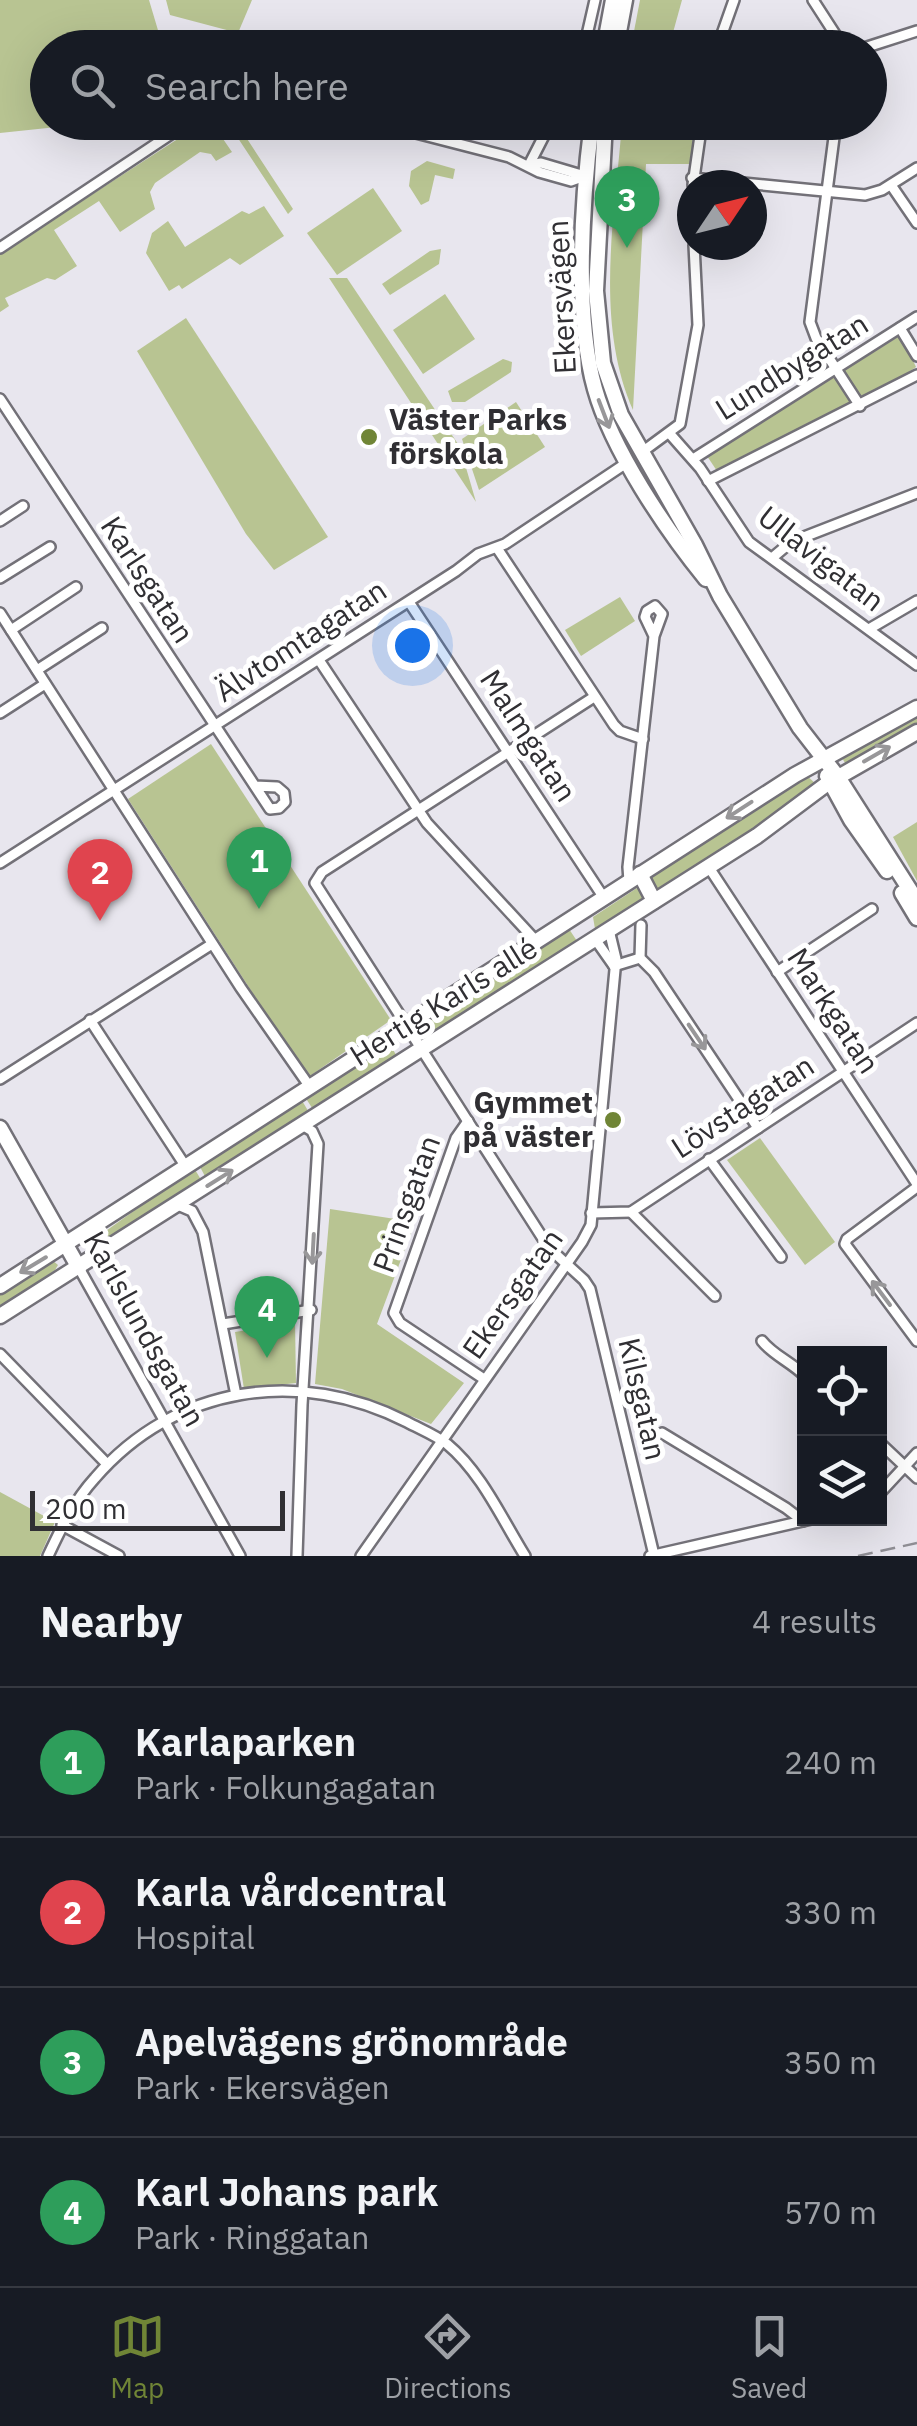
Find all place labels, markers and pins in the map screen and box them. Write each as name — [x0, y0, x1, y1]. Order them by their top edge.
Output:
pin: 3 — [594, 166, 660, 248]
place label: Väster Parks förskola — [389, 399, 567, 472]
marker: Väster Parks förskola — [358, 426, 380, 448]
pin: 1 — [226, 826, 292, 909]
pin: 2 — [68, 838, 132, 921]
place label: Gymmet på väster — [462, 1082, 593, 1155]
marker: Gymmet på väster — [602, 1109, 624, 1131]
pin: 4 — [234, 1276, 300, 1358]

